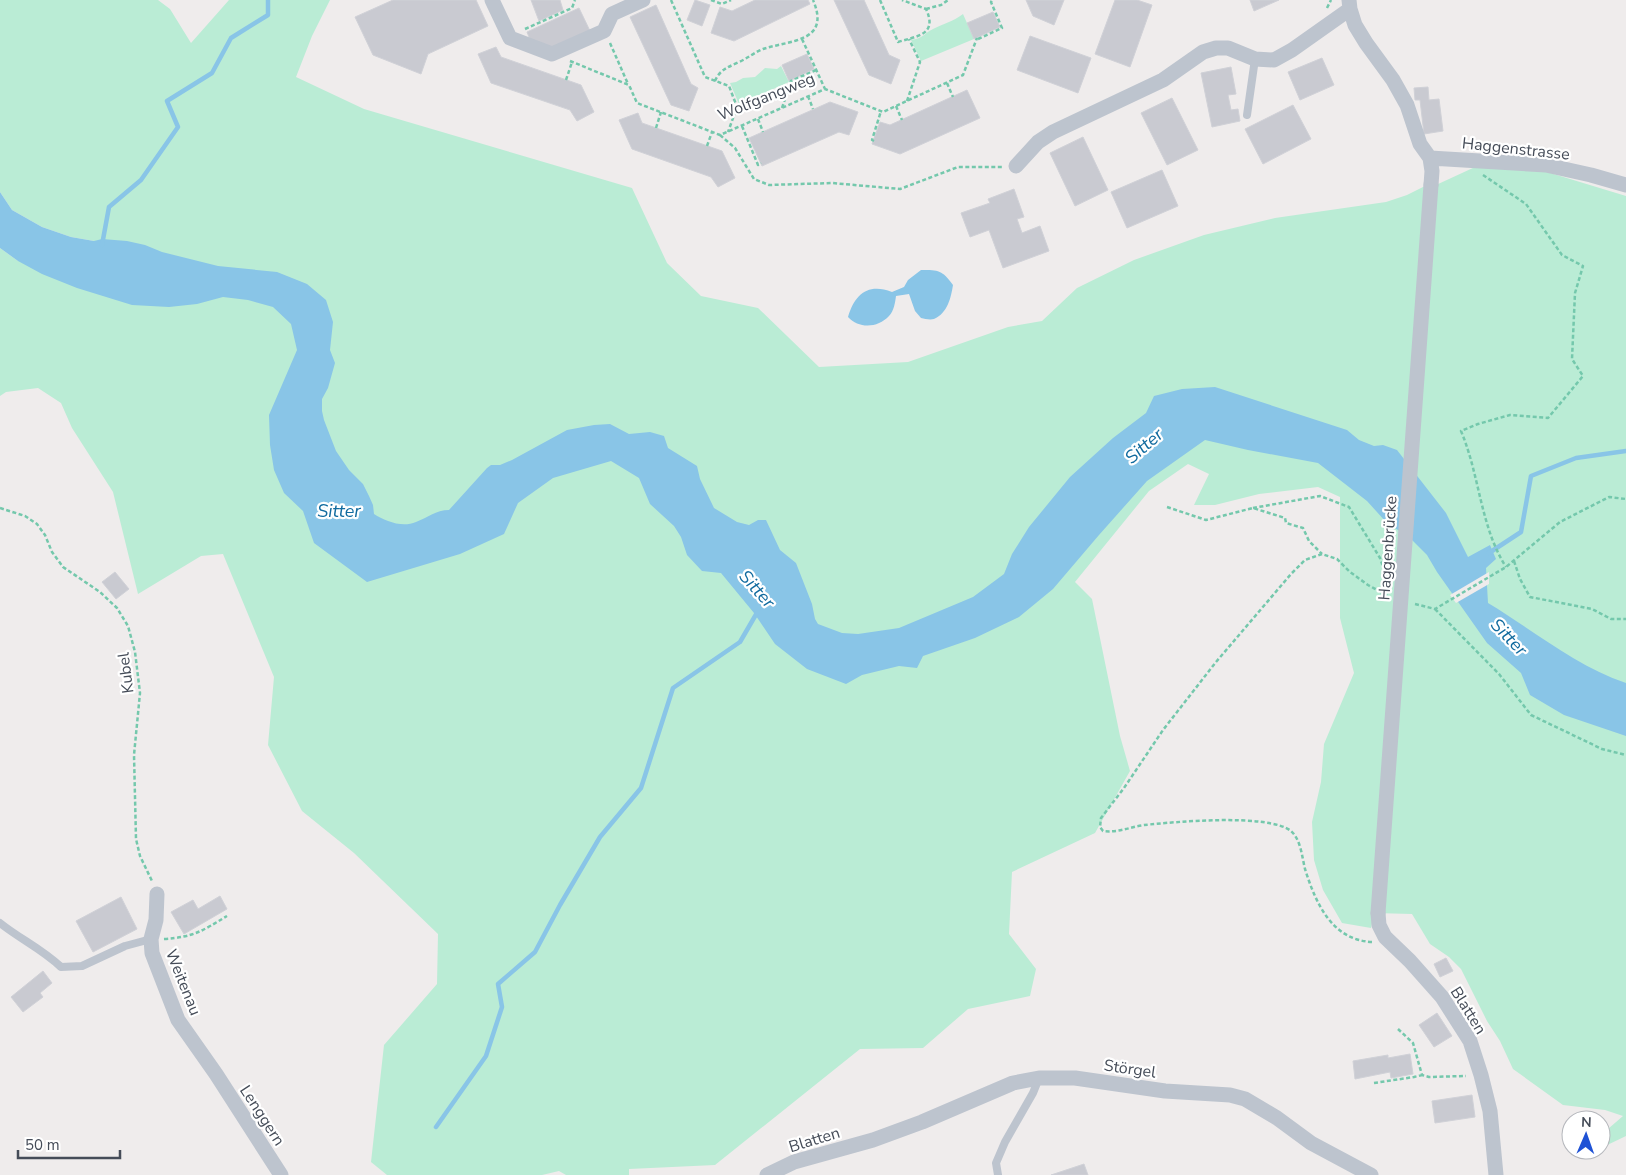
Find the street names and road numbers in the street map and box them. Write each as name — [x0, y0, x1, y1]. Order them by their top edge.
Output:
street label: Wolfgangweg — [715, 67, 818, 126]
street label: Haggenstrasse — [1461, 132, 1571, 166]
street label: Haggenbrücke — [1373, 495, 1403, 601]
street label: Kubel — [113, 651, 139, 695]
street label: Weitenau — [160, 946, 206, 1019]
street label: Blatten — [1445, 982, 1491, 1039]
street label: Störgel — [1102, 1054, 1158, 1084]
street label: Lenggern — [234, 1081, 290, 1150]
street label: Blatten — [786, 1122, 843, 1158]

